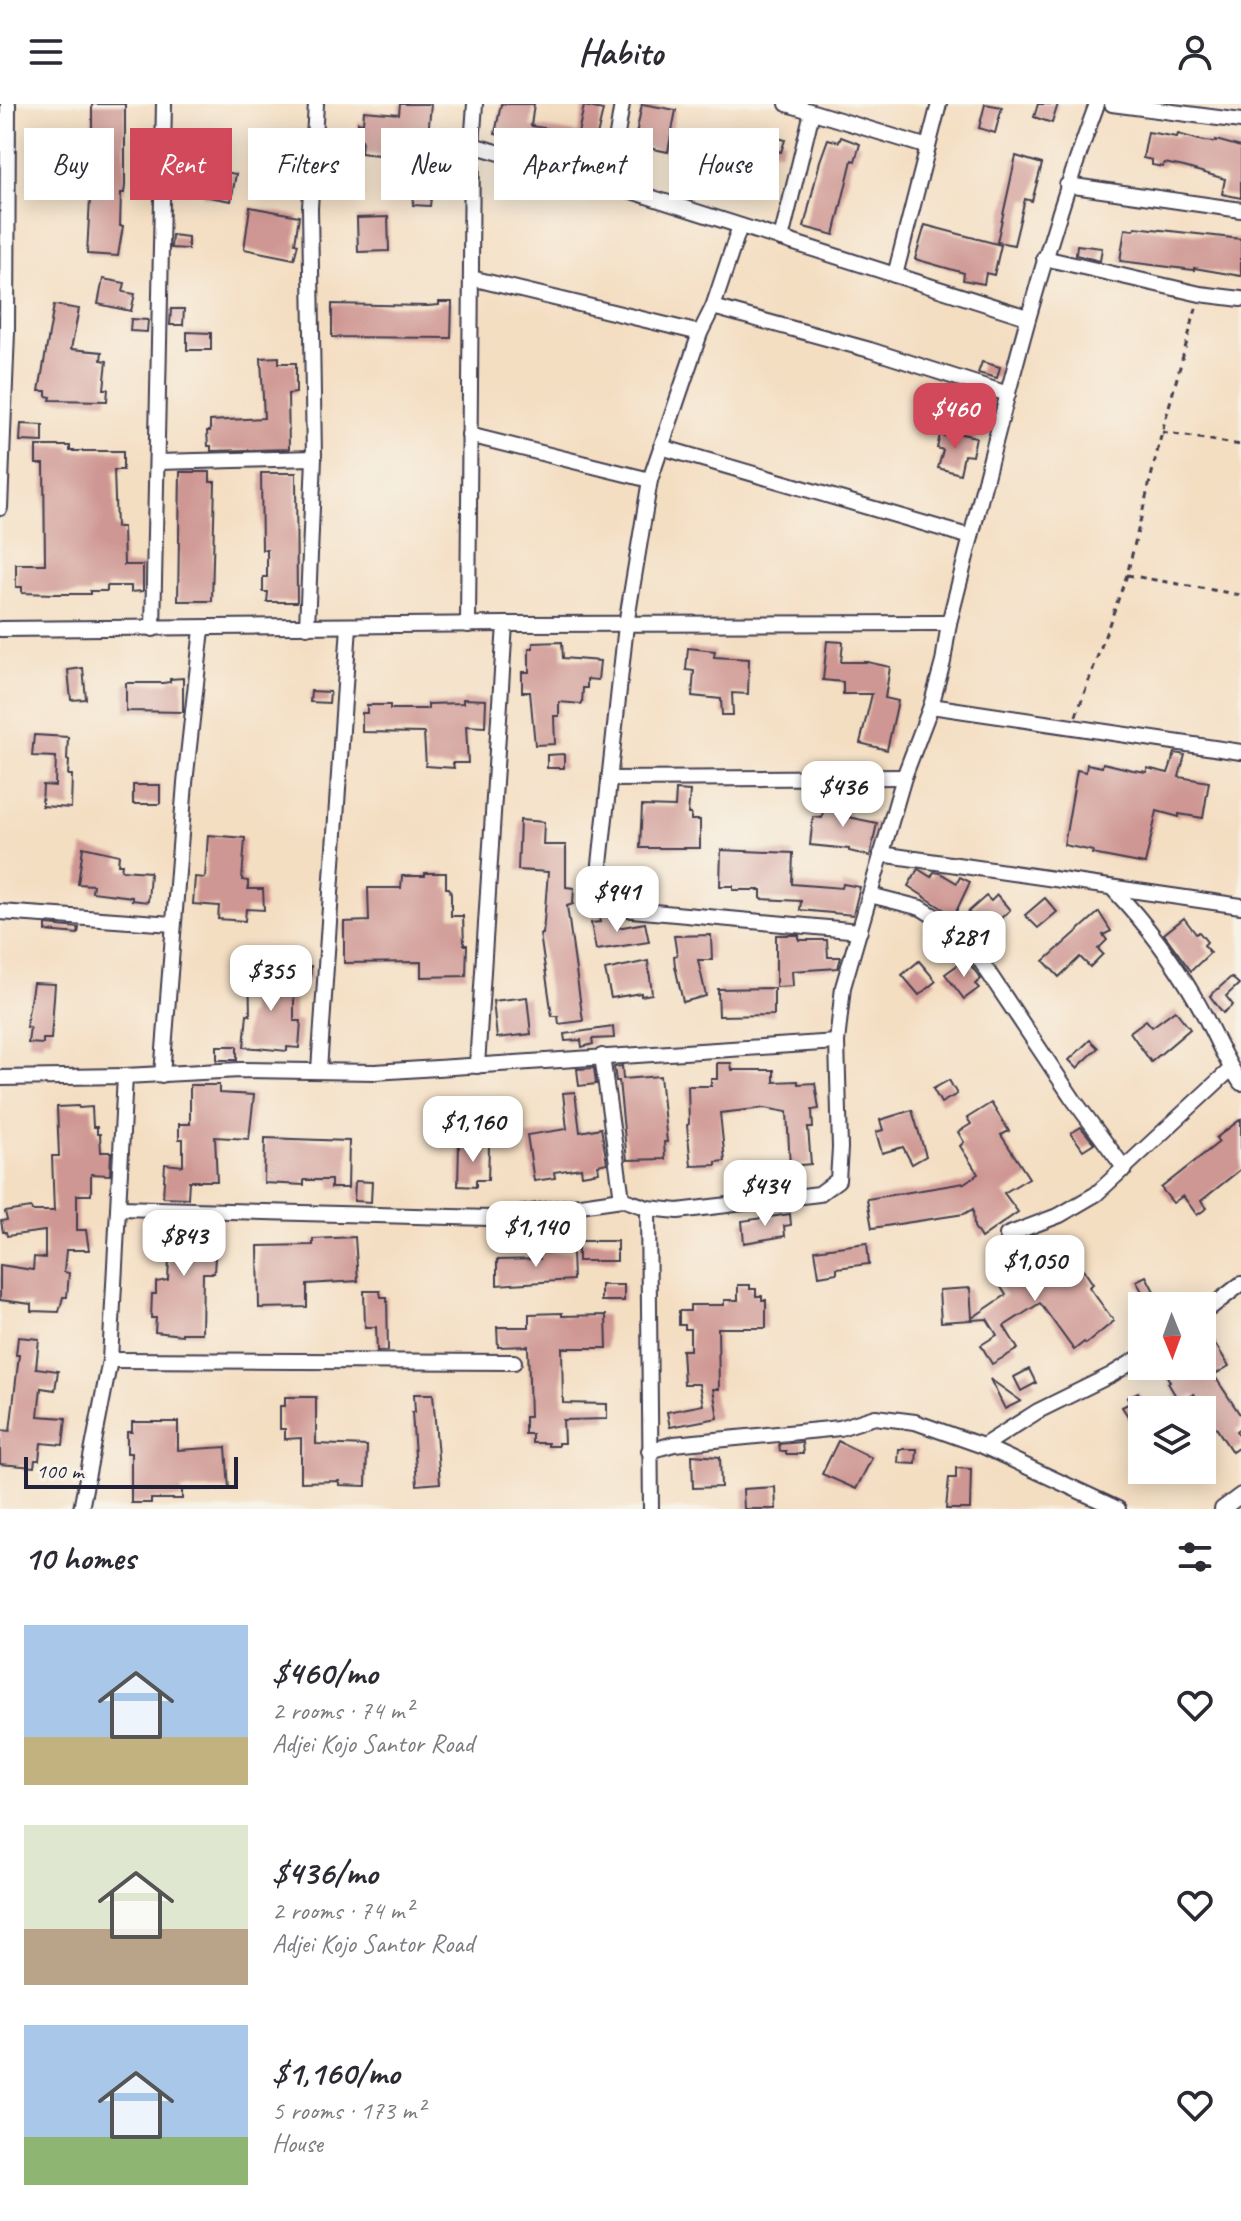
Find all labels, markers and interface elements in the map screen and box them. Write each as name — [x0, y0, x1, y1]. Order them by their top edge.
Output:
text: Habito — [578, 29, 663, 75]
icon: menu — [24, 30, 68, 74]
icon: person — [1173, 30, 1217, 74]
chip: Buy — [24, 128, 114, 200]
chip: Rent — [130, 128, 232, 200]
chip: Filters — [248, 128, 365, 200]
chip: New — [381, 128, 478, 200]
chip: Apartment — [494, 128, 653, 200]
chip: House — [669, 128, 779, 200]
pin: $460 — [908, 383, 1002, 451]
text: $460 — [931, 392, 979, 425]
pin: $436 — [796, 761, 890, 829]
text: $436 — [819, 770, 867, 803]
pin: $941 — [570, 866, 664, 934]
text: $941 — [594, 875, 640, 908]
pin: $281 — [917, 911, 1011, 979]
text: $281 — [941, 920, 987, 953]
pin: $355 — [224, 945, 318, 1013]
text: $355 — [248, 954, 294, 987]
pin: $1,160 — [408, 1096, 538, 1164]
text: $1,160 — [441, 1105, 505, 1138]
pin: $434 — [718, 1160, 812, 1228]
text: $434 — [742, 1169, 788, 1202]
pin: $1,140 — [471, 1201, 601, 1269]
pin: $843 — [137, 1210, 231, 1278]
text: $1,140 — [504, 1210, 568, 1243]
text: $843 — [161, 1219, 207, 1252]
pin: $1,050 — [970, 1235, 1100, 1303]
text: $1,050 — [1003, 1244, 1067, 1277]
north arrow — [1128, 1292, 1216, 1380]
map controls — [1128, 1292, 1216, 1484]
button: layers — [1128, 1396, 1216, 1484]
scale bar — [24, 1453, 238, 1489]
text: 100 m — [36, 1457, 83, 1485]
icon: filters — [1173, 1535, 1217, 1579]
text: 10 homes — [24, 1536, 135, 1579]
text: $460/mo — [272, 1651, 377, 1694]
icon: home — [88, 1657, 184, 1753]
icon: heart — [1173, 1683, 1217, 1727]
text: 2 rooms · 74 m² — [272, 1694, 413, 1727]
text: Adjei Kojo Santor Road — [272, 1727, 474, 1760]
text: $436/mo — [272, 1851, 377, 1894]
icon: home — [88, 1857, 184, 1953]
icon: heart — [1173, 1883, 1217, 1927]
text: 2 rooms · 74 m² — [272, 1894, 413, 1927]
text: Adjei Kojo Santor Road — [272, 1927, 474, 1960]
text: $1,160/mo — [272, 2051, 400, 2094]
icon: home — [88, 2057, 184, 2153]
icon: heart — [1173, 2083, 1217, 2127]
text: 5 rooms · 173 m² — [272, 2094, 424, 2127]
text: House — [272, 2127, 323, 2160]

